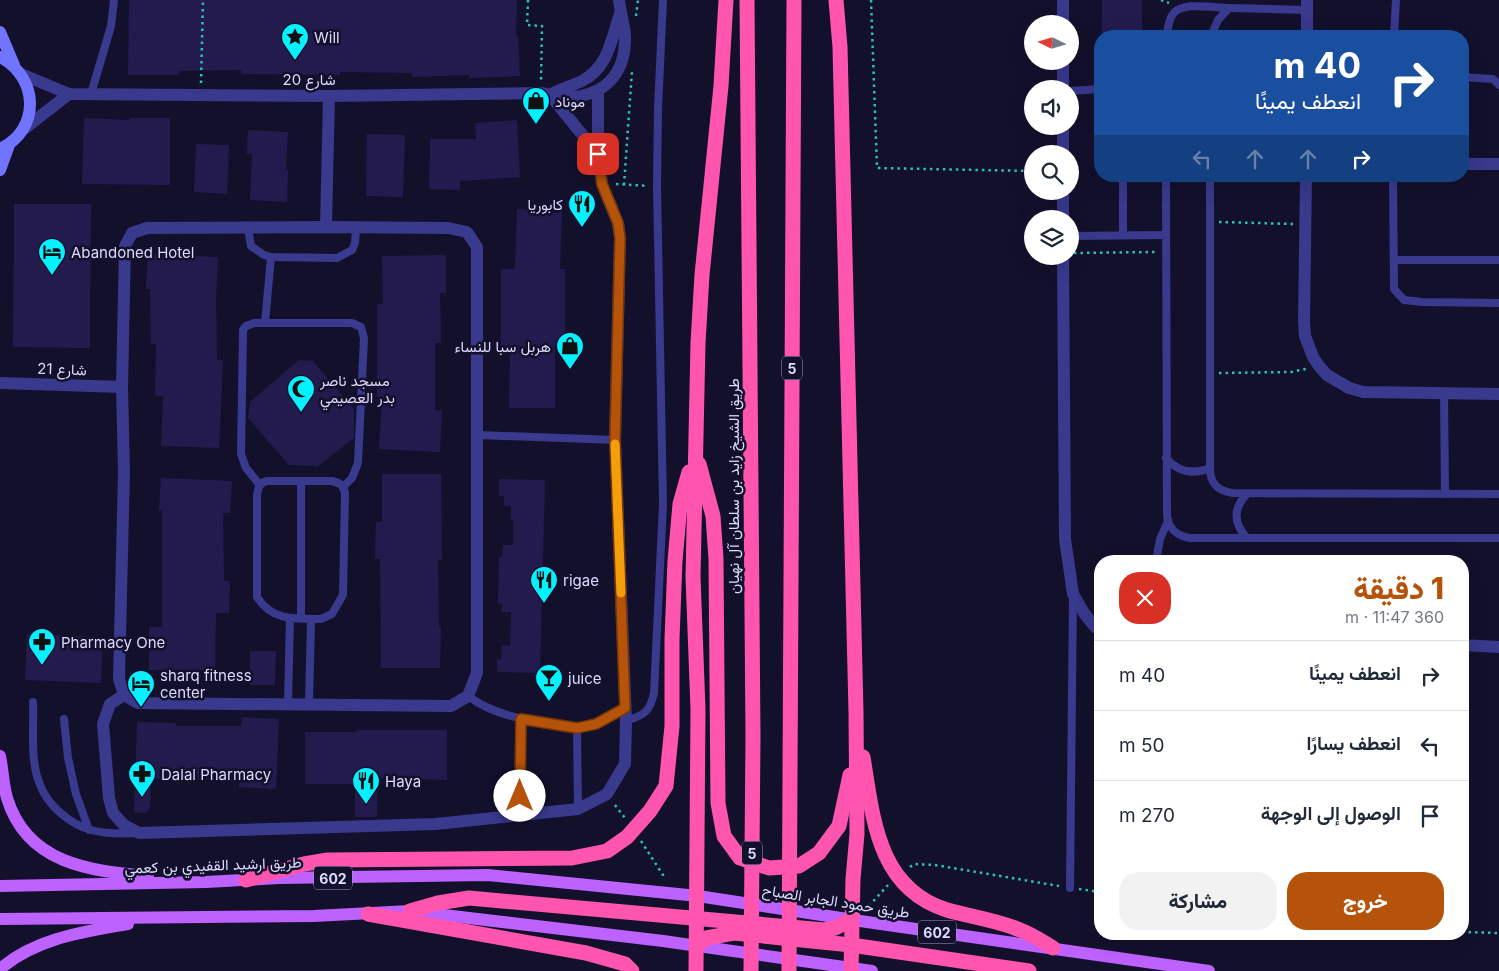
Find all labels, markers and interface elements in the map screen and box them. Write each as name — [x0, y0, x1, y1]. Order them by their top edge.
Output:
north arrow — [1024, 15, 1079, 70]
map controls — [1024, 15, 1079, 265]
place icon: Will — [280, 22, 310, 61]
place label: Will — [314, 28, 340, 47]
text: 40 m — [1273, 44, 1361, 86]
icon: right — [1379, 50, 1444, 115]
street label: شارع 20 — [282, 70, 336, 91]
button: sound — [1024, 80, 1079, 135]
shop icon: موناد — [521, 86, 551, 125]
text: انعطف يمينًا — [1255, 88, 1361, 114]
place label: موناد — [555, 92, 585, 111]
pin — [577, 133, 619, 175]
icon: arrive — [584, 140, 612, 168]
button: search — [1024, 145, 1079, 200]
icon: left — [1188, 145, 1216, 173]
icon: ahead — [1241, 145, 1269, 173]
icon: ahead — [1294, 145, 1322, 173]
icon: right — [1347, 145, 1375, 173]
restaurant icon: كابوريا — [567, 189, 597, 228]
place label: كابوريا — [528, 195, 563, 214]
button: layers — [1024, 210, 1079, 265]
hotel icon: Abandoned Hotel — [37, 237, 67, 276]
place label: Abandoned Hotel — [71, 243, 194, 262]
shop icon: هربل سبا للنساء — [555, 331, 585, 370]
place label: هربل سبا للنساء — [454, 337, 551, 356]
road number: 5 — [782, 356, 802, 379]
street label: شارع 21 — [37, 359, 87, 381]
place label: مسجد ناصر بدر العصيمي — [319, 371, 395, 411]
mosque icon: مسجد ناصر بدر العصيمي — [286, 374, 316, 413]
street label: طريق الشيخ زايد بن سلطان آل نهيان — [724, 378, 745, 594]
restaurant icon: rigae — [529, 565, 559, 604]
text: 1 دقيقة — [1353, 570, 1444, 606]
place label: rigae — [563, 571, 599, 590]
button: close — [1119, 572, 1171, 624]
text: 360 m · 11:47 — [1345, 607, 1444, 627]
pharmacy icon: Pharmacy One — [27, 627, 57, 666]
place label: Pharmacy One — [61, 633, 165, 652]
text: انعطف يمينًا — [1309, 662, 1401, 685]
icon: right — [1416, 662, 1444, 690]
bar icon: juice — [534, 663, 564, 702]
text: 40 m — [1119, 664, 1165, 687]
place label: sharq fitness center — [160, 666, 252, 702]
hotel icon: sharq fitness center — [126, 669, 156, 708]
place label: juice — [567, 669, 601, 688]
text: انعطف يسارًا — [1307, 732, 1401, 755]
icon: left — [1416, 732, 1444, 760]
text: 50 m — [1119, 734, 1165, 757]
pharmacy icon: Dalal Pharmacy — [127, 759, 157, 798]
place label: Dalal Pharmacy — [161, 765, 272, 784]
restaurant icon: Haya — [351, 766, 381, 805]
position arrow — [493, 769, 545, 821]
place label: Haya — [385, 772, 421, 791]
text: الوصول إلى الوجهة — [1261, 802, 1401, 825]
icon: arrive — [1416, 802, 1444, 830]
text: 270 m — [1119, 804, 1175, 827]
road number: 5 — [742, 841, 762, 864]
street label: طريق ارشيد القفيدي بن كعمي — [124, 852, 302, 882]
road number: 602 — [314, 866, 352, 890]
button: مشاركة — [1119, 872, 1277, 930]
button: خروج — [1287, 872, 1444, 930]
street label: طريق حمود الجابر الصباح — [761, 880, 911, 924]
road number: 602 — [918, 920, 956, 944]

